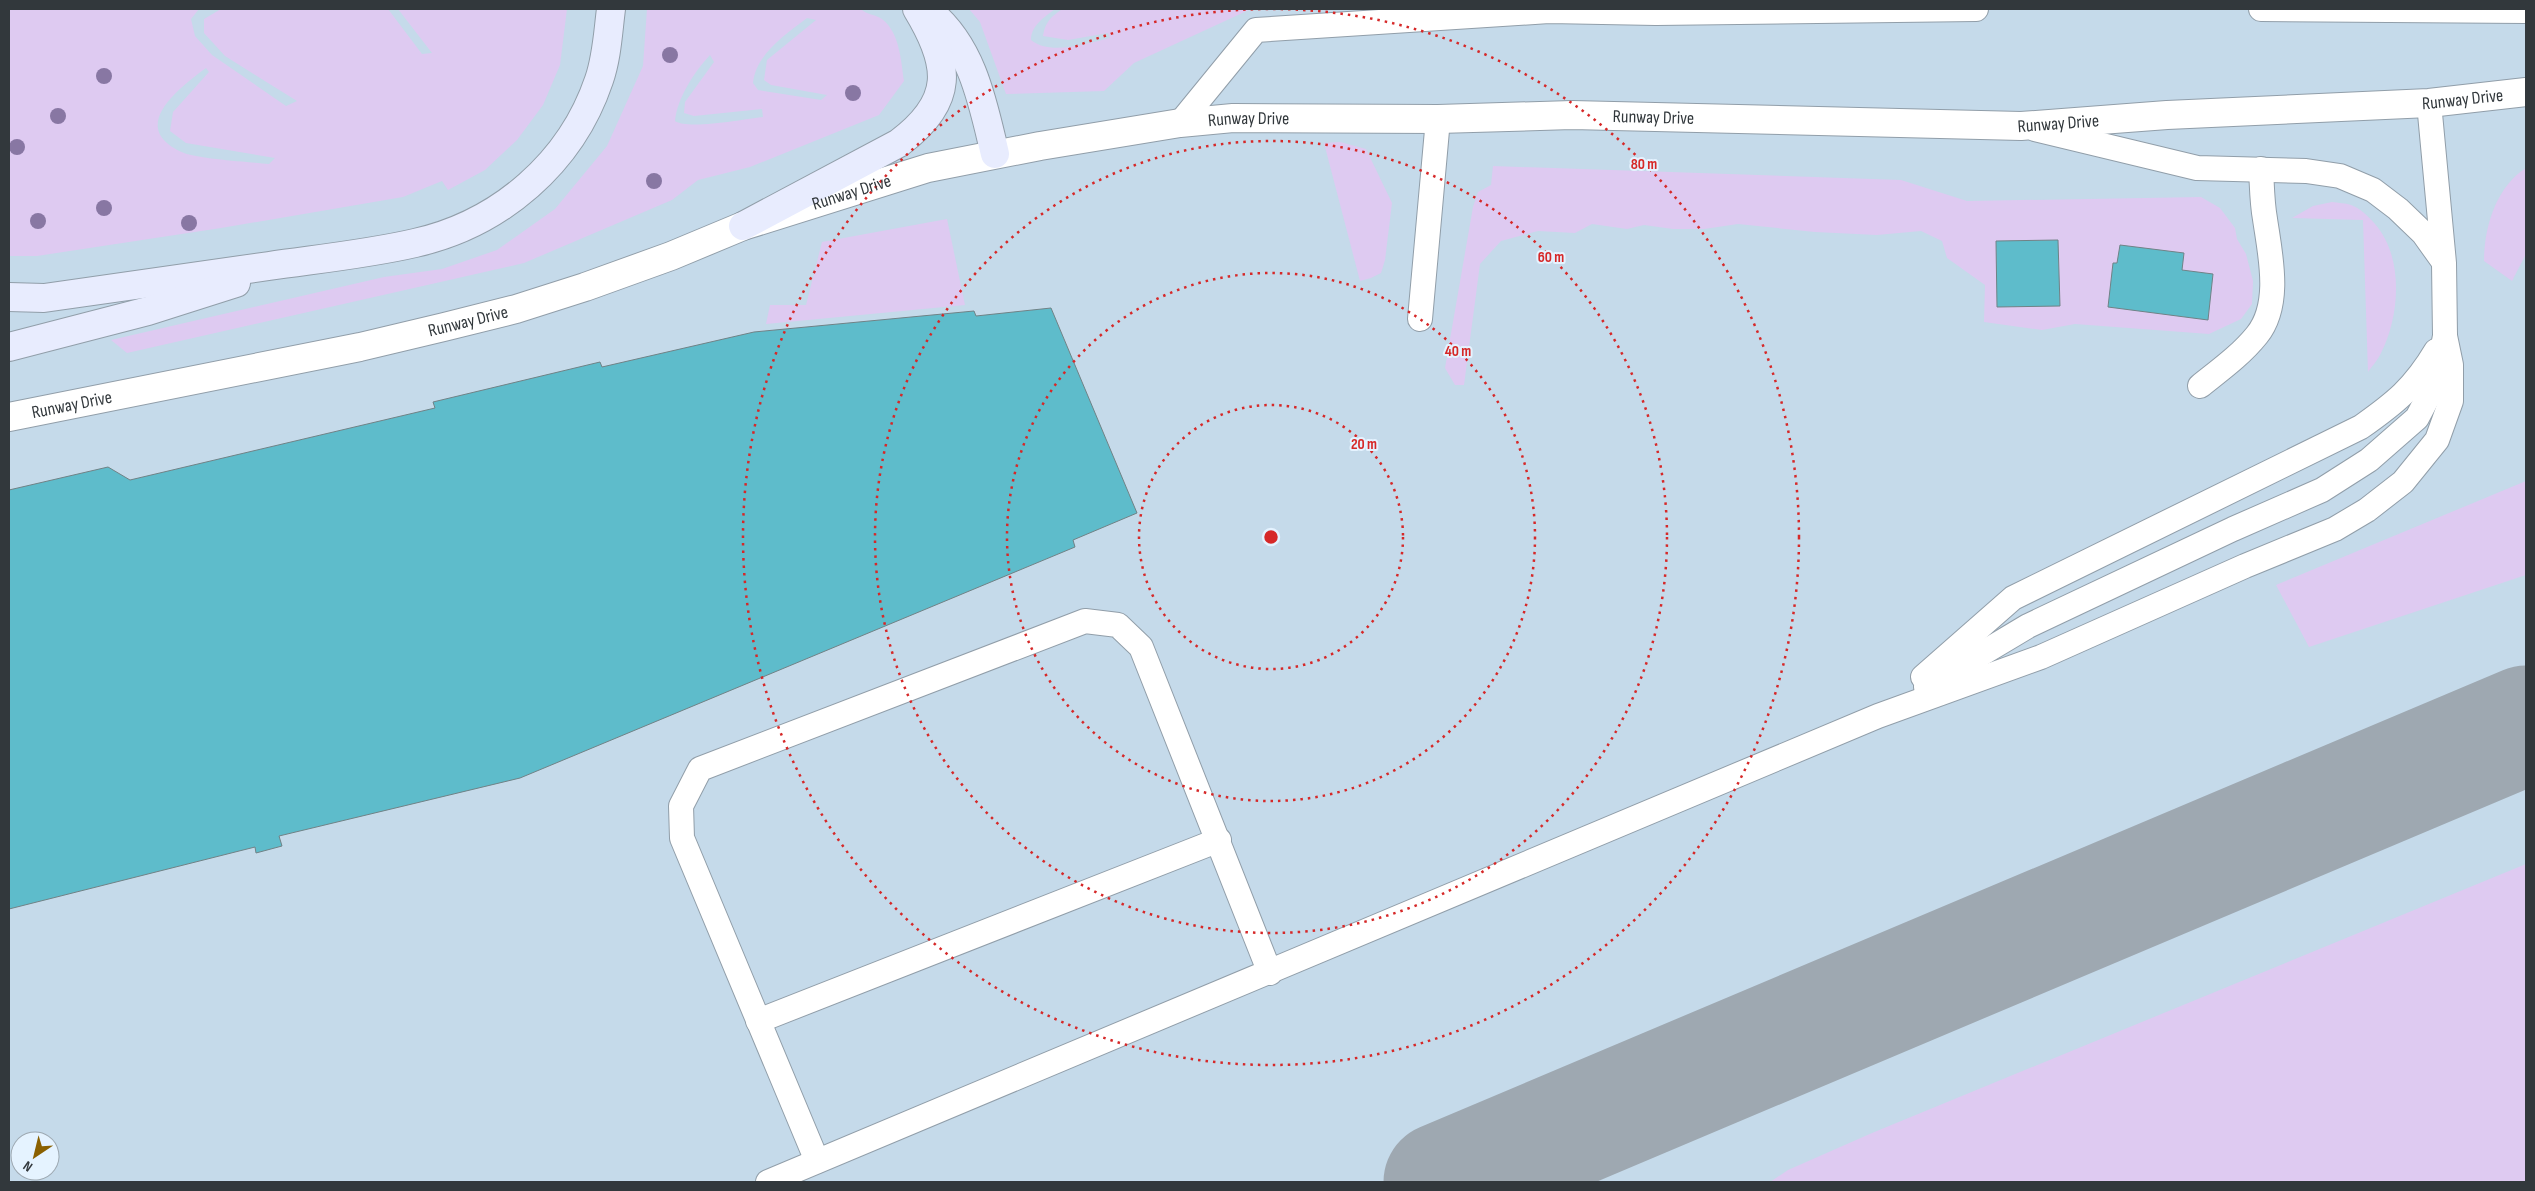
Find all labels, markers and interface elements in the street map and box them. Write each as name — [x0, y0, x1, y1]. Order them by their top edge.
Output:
street label: Runway Drive — [2421, 84, 2504, 114]
street label: Runway Drive — [1612, 106, 1694, 128]
street label: Runway Drive — [1207, 107, 1289, 131]
street label: Runway Drive — [2017, 110, 2100, 137]
text: 80 m — [1631, 155, 1657, 174]
street label: Runway Drive — [809, 170, 894, 214]
text: 60 m — [1538, 248, 1564, 267]
street label: Runway Drive — [426, 301, 510, 341]
text: 40 m — [1445, 342, 1471, 361]
street label: Runway Drive — [30, 386, 114, 423]
text: 20 m — [1351, 435, 1377, 454]
centre of rings — [1262, 528, 1280, 546]
north arrow — [10, 1131, 60, 1181]
text: N — [20, 1157, 36, 1175]

